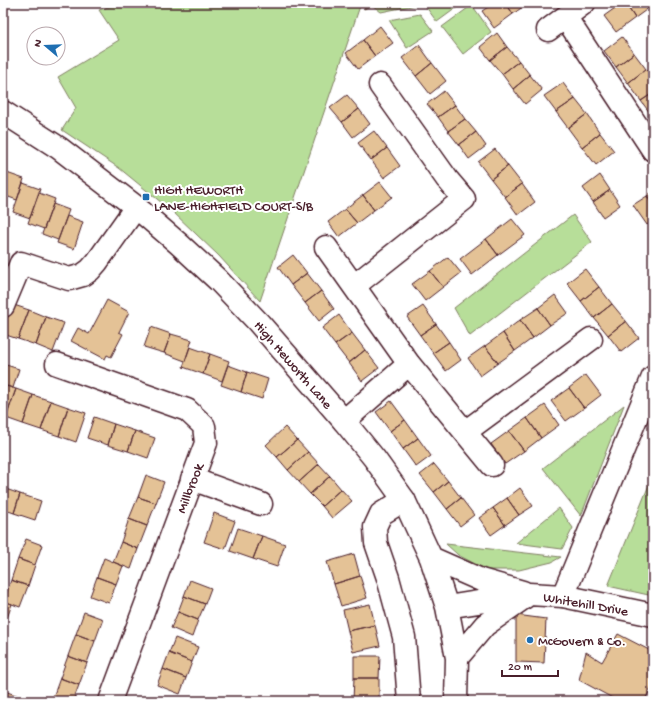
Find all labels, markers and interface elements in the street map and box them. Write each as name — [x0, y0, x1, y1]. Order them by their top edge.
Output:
north arrow — [26, 26, 66, 66]
text: N — [32, 38, 45, 49]
place label: HIGH HEWORTH LANE-HIGHFIELD COURT-S/B — [154, 183, 314, 216]
marker: HIGH HEWORTH LANE-HIGHFIELD COURT-S/B — [141, 192, 151, 202]
street label: High Heworth Lane — [249, 318, 336, 414]
street label: Millbrook — [174, 460, 209, 516]
street label: Whitehill Drive — [542, 590, 630, 621]
place label: McGovern & Co. — [538, 634, 626, 651]
marker: McGovern & Co. — [525, 635, 535, 645]
scale bar — [502, 652, 558, 678]
text: 20 m — [508, 661, 533, 675]

